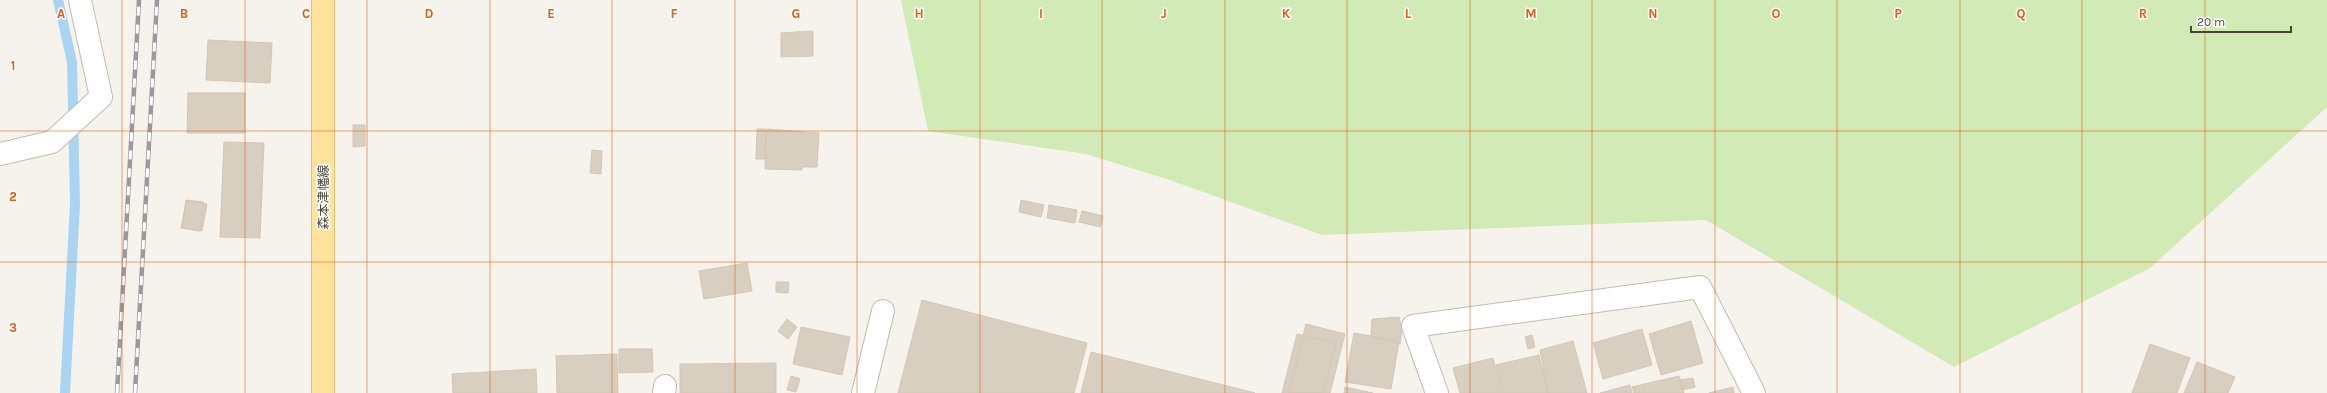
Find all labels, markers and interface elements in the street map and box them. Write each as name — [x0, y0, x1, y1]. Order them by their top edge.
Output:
text: A — [57, 6, 65, 21]
text: B — [180, 6, 188, 21]
text: C — [302, 6, 310, 21]
text: D — [425, 6, 434, 21]
text: E — [547, 6, 555, 21]
text: F — [670, 6, 678, 21]
text: G — [792, 6, 800, 21]
text: H — [914, 6, 924, 21]
text: I — [1039, 6, 1043, 21]
text: J — [1161, 6, 1167, 21]
text: K — [1282, 6, 1291, 21]
text: L — [1405, 6, 1412, 21]
text: M — [1525, 6, 1537, 21]
text: N — [1648, 6, 1658, 21]
text: O — [1772, 6, 1781, 21]
text: P — [1894, 6, 1902, 21]
text: Q — [2017, 6, 2026, 21]
text: R — [2139, 6, 2147, 21]
scale bar — [2191, 8, 2291, 34]
text: 20 m — [2197, 15, 2225, 29]
text: 1 — [11, 58, 15, 73]
street label: 森本津幡線 — [316, 164, 331, 230]
text: 2 — [9, 189, 17, 204]
text: 3 — [9, 320, 17, 335]

